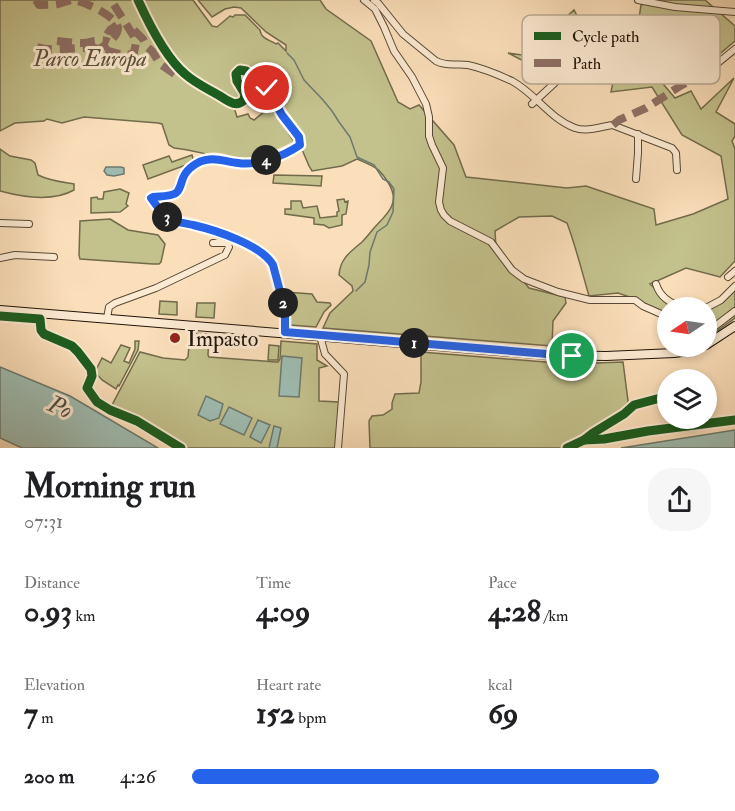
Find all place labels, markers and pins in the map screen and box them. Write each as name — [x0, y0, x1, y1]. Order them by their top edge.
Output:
pin — [241, 62, 292, 113]
pin: 4 — [251, 145, 281, 175]
pin: 3 — [152, 202, 182, 232]
pin: 2 — [268, 288, 298, 318]
place label: Impasto — [187, 325, 258, 354]
pin: 1 — [399, 328, 429, 358]
pin — [546, 330, 597, 381]
marker: Impasto — [168, 331, 182, 345]

